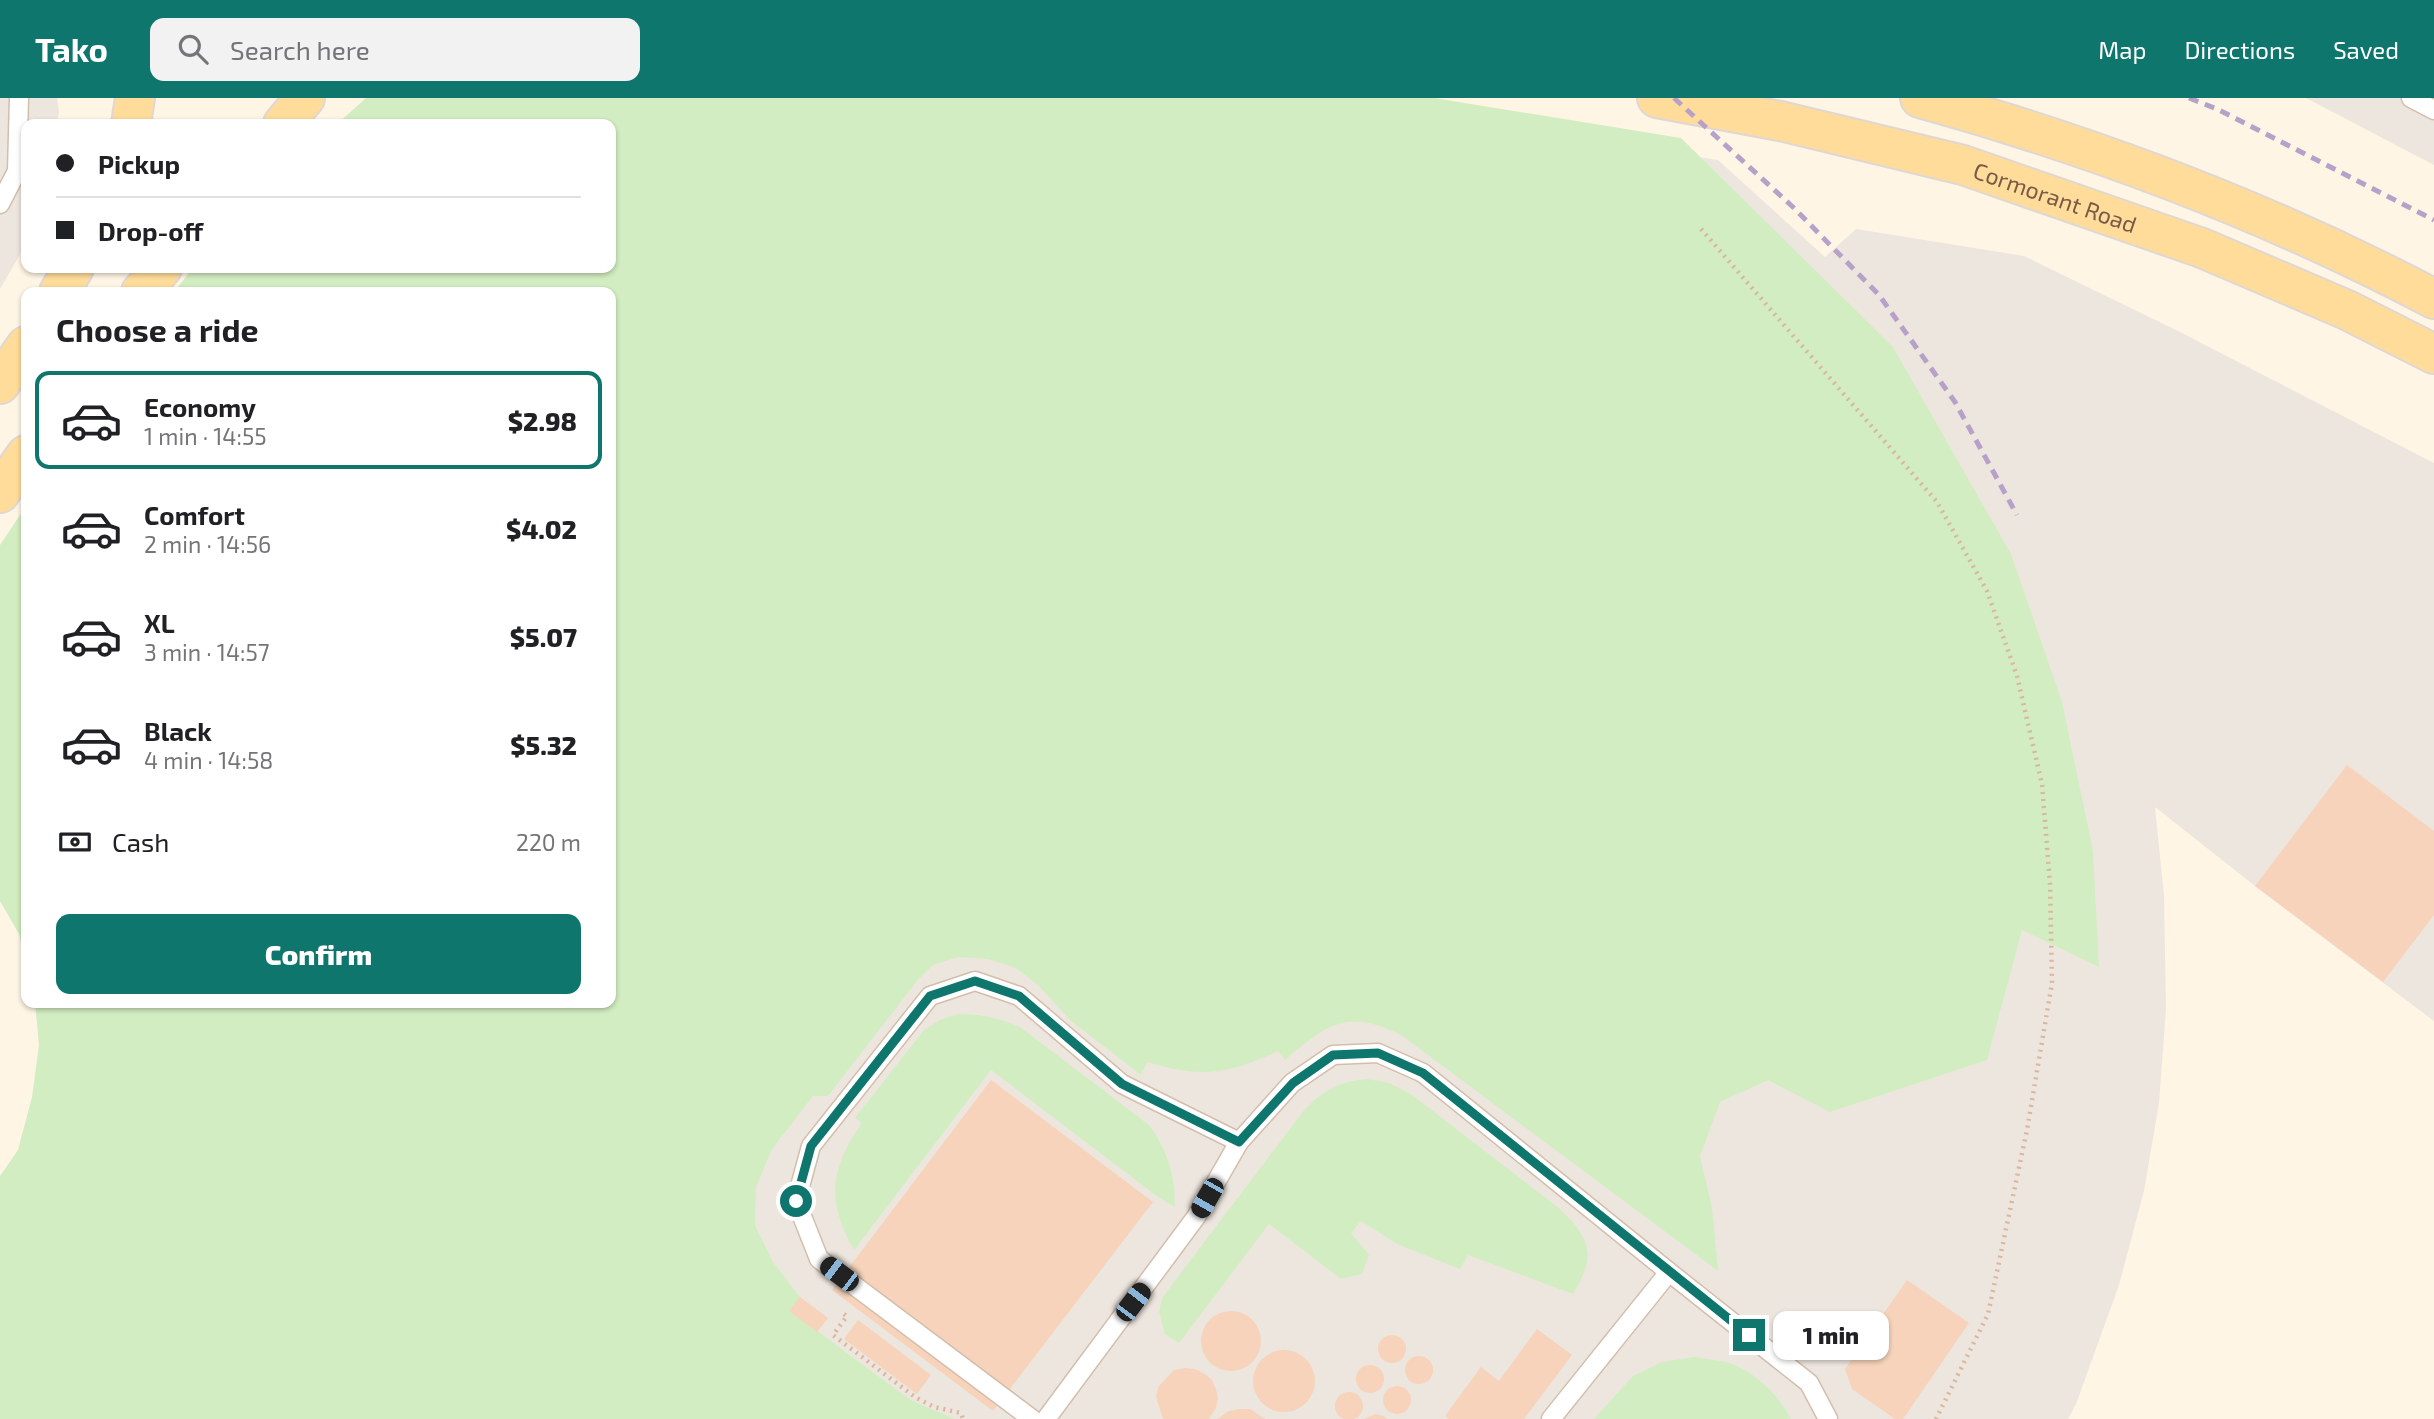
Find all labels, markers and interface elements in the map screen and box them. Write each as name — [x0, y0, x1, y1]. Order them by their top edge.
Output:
search box — [150, 18, 640, 81]
text: Tako — [35, 29, 108, 69]
icon: search — [174, 30, 212, 68]
text: Search here — [230, 34, 370, 65]
text: Map — [2098, 35, 2146, 64]
text: Directions — [2184, 35, 2295, 64]
text: Saved — [2333, 35, 2399, 64]
text: Pickup — [98, 148, 180, 179]
street label: Cormorant Road — [1970, 156, 2141, 238]
text: Drop-off — [98, 215, 203, 246]
text: Choose a ride — [56, 310, 259, 348]
icon: car — [60, 389, 123, 452]
text: Economy — [144, 391, 256, 422]
text: $2.98 — [508, 405, 577, 436]
text: 1 min · 14:55 — [144, 422, 267, 450]
icon: car — [60, 497, 123, 560]
text: Comfort — [144, 499, 245, 530]
text: $4.02 — [506, 513, 577, 544]
text: 2 min · 14:56 — [144, 530, 271, 558]
icon: car — [60, 605, 123, 668]
text: XL — [144, 607, 175, 638]
text: $5.07 — [510, 621, 577, 652]
text: 3 min · 14:57 — [144, 638, 270, 666]
icon: car — [60, 713, 123, 776]
text: Black — [144, 715, 212, 746]
text: $5.32 — [510, 729, 577, 760]
text: 4 min · 14:58 — [144, 746, 273, 774]
icon: cash — [56, 823, 94, 861]
text: Cash — [112, 826, 169, 857]
text: 220 m — [516, 828, 581, 856]
button: Confirm — [56, 914, 581, 994]
car — [1188, 1175, 1227, 1221]
route start — [780, 1185, 812, 1217]
car — [816, 1253, 863, 1295]
car — [1112, 1279, 1155, 1325]
callout: 1 min — [1774, 1310, 1889, 1360]
route end — [1733, 1319, 1765, 1351]
text: 1 min — [1803, 1321, 1859, 1349]

